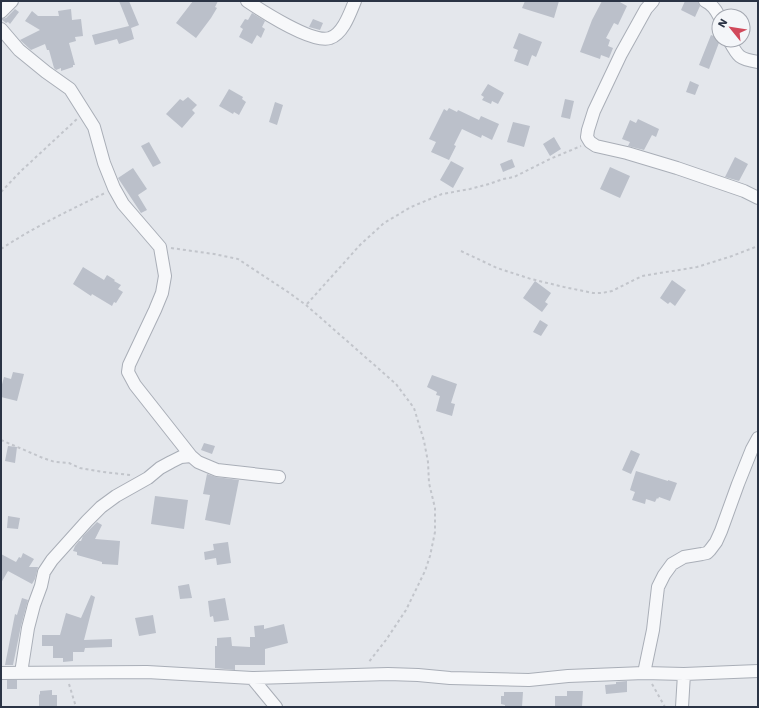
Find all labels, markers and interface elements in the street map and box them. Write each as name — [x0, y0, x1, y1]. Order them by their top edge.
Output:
north arrow — [711, 8, 751, 48]
text: N — [715, 16, 730, 30]

